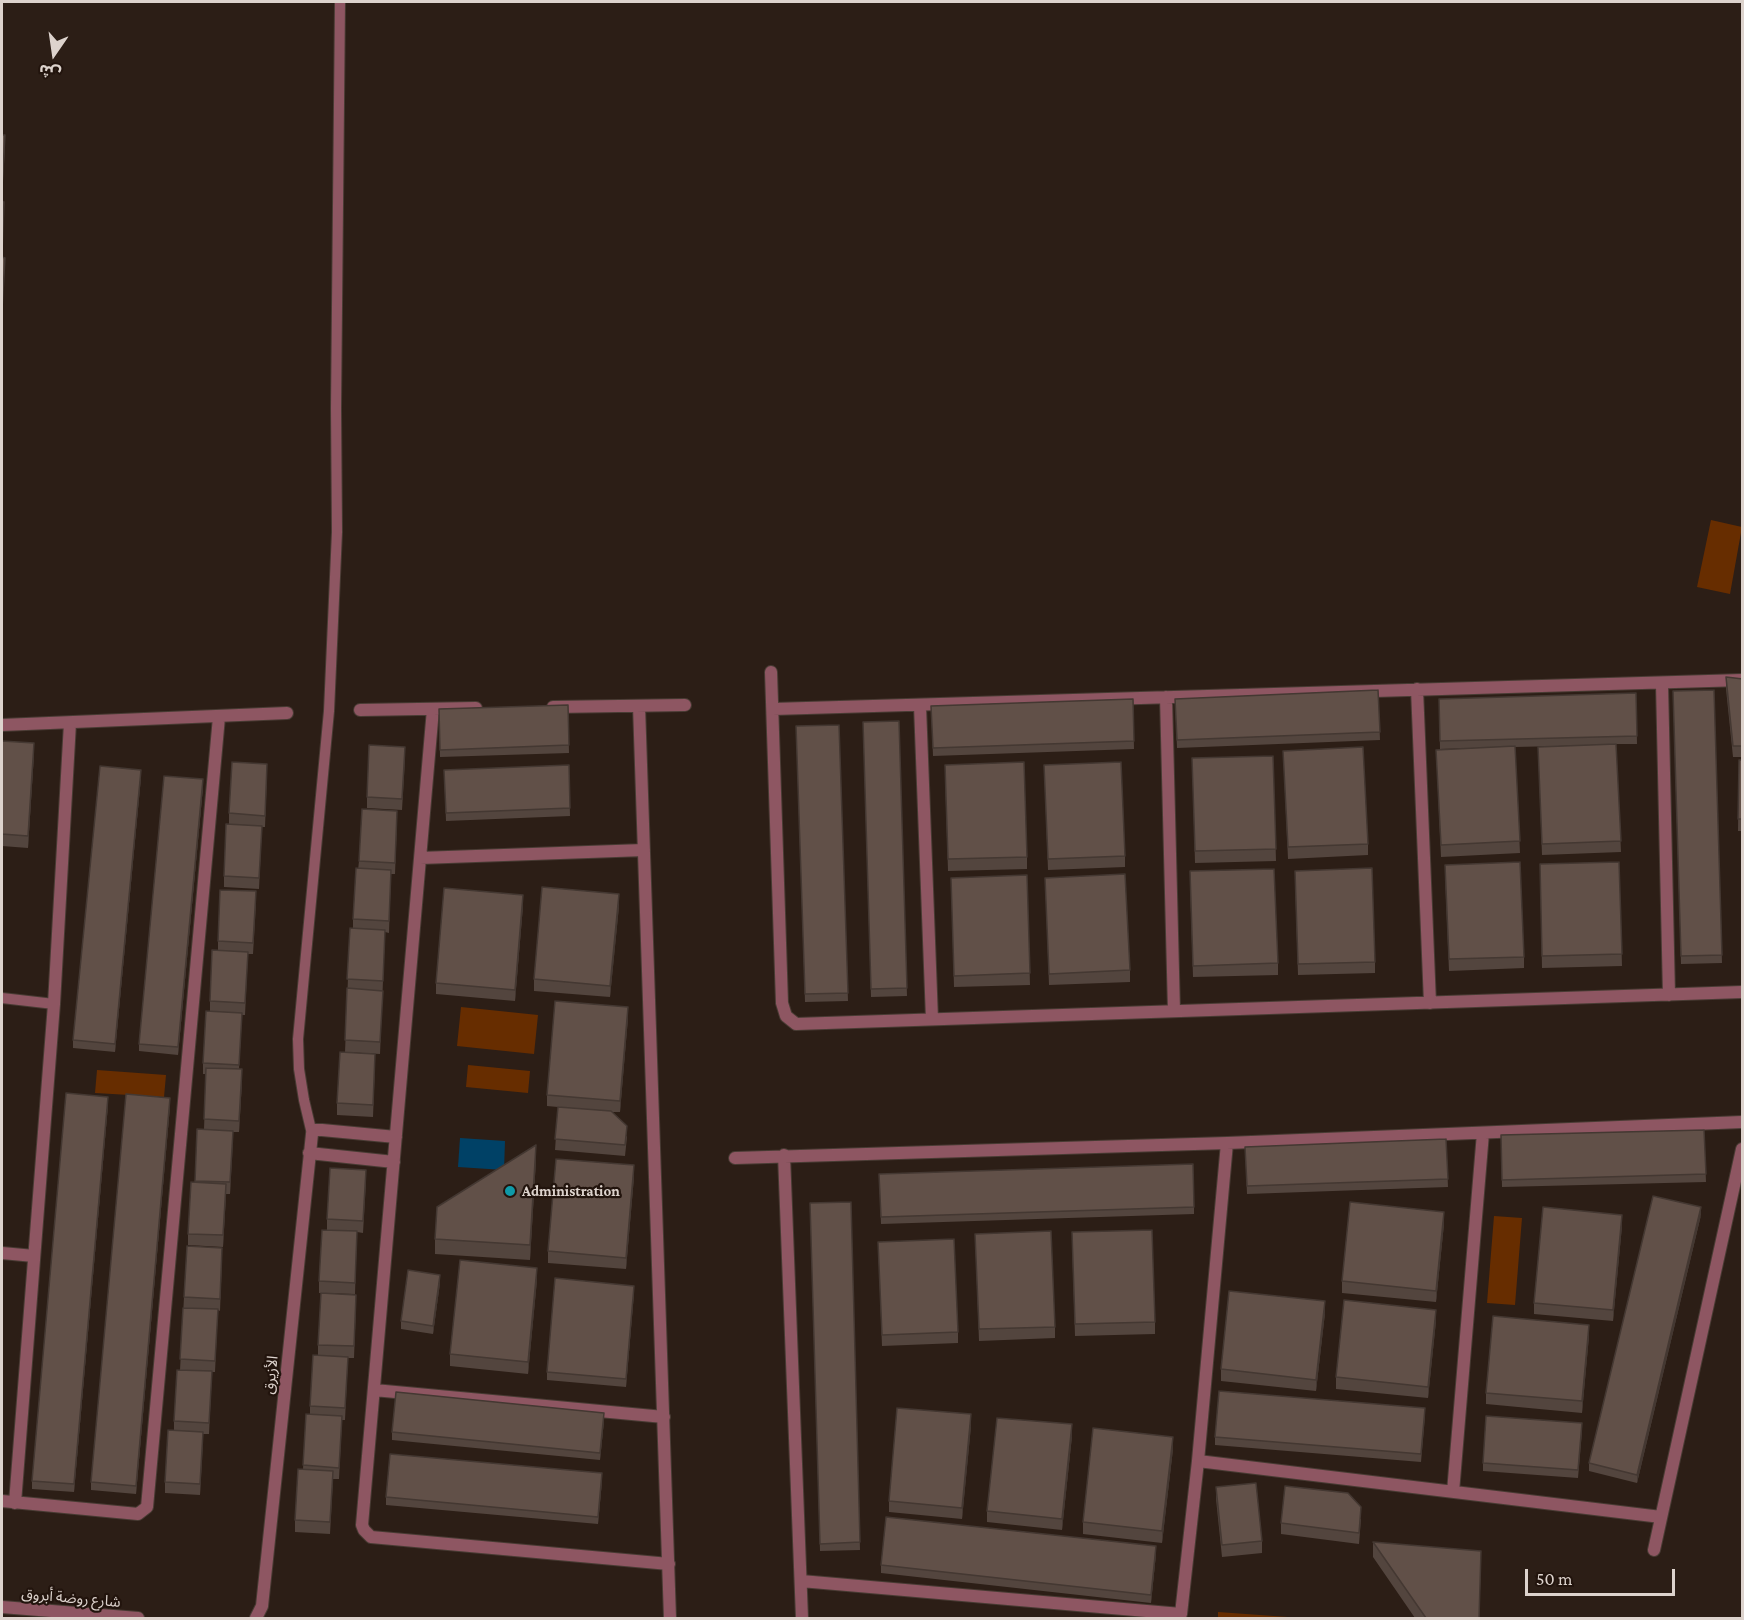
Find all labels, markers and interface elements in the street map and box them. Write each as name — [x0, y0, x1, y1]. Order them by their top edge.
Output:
north arrow — [24, 24, 84, 84]
text: ش — [37, 61, 62, 83]
place label: Administration — [522, 1182, 620, 1200]
marker: Administration — [503, 1184, 517, 1198]
street label: الأزيرق — [260, 1355, 282, 1395]
scale bar — [1528, 1557, 1678, 1595]
text: 50 m — [1536, 1569, 1573, 1589]
street label: شارع روضة أبروق — [21, 1585, 121, 1611]

